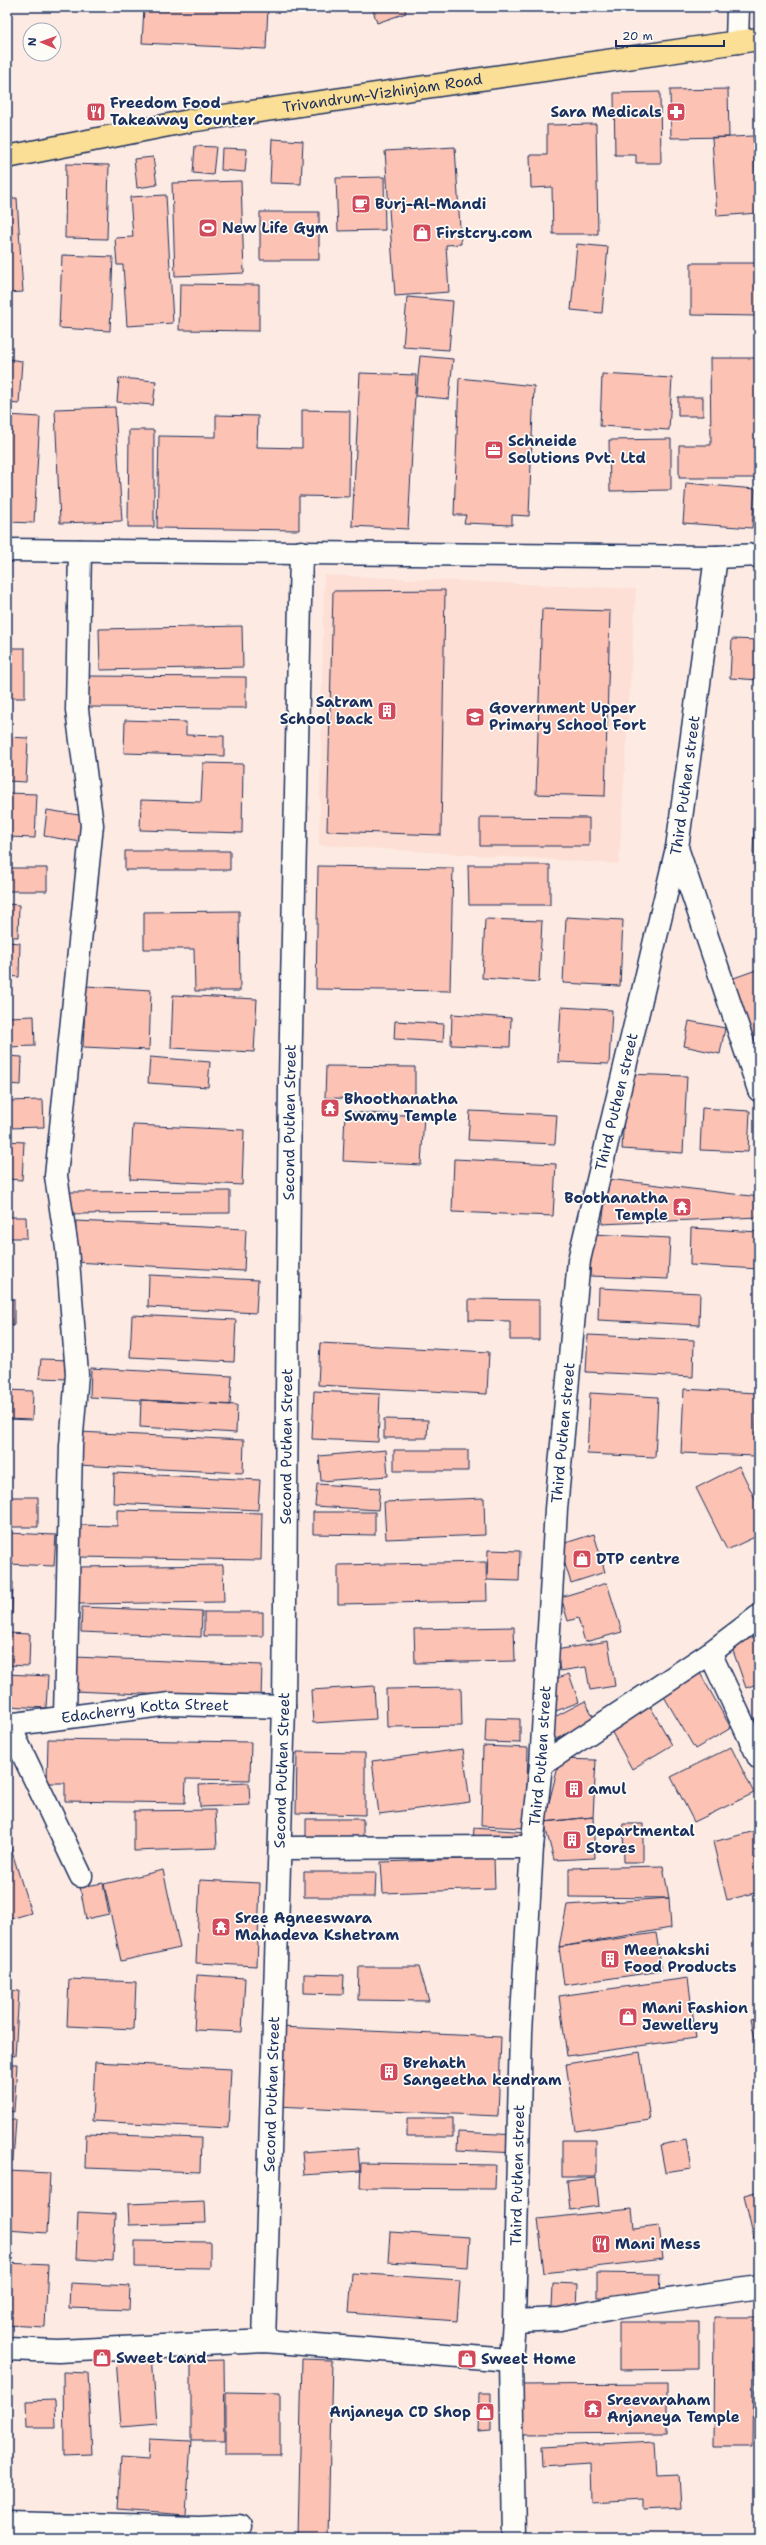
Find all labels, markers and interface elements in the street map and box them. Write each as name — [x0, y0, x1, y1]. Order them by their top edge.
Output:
north arrow — [22, 22, 62, 62]
scale bar — [616, 22, 724, 48]
text: 20 m — [622, 28, 653, 44]
text: N — [25, 37, 40, 46]
street label: Trivandrum-Vizhinjam Road — [281, 69, 484, 117]
place label: Freedom Food Takeaway Counter — [110, 93, 256, 130]
restaurant icon: Freedom Food Takeaway Counter — [85, 101, 107, 123]
pharmacy icon: Sara Medicals — [665, 101, 687, 123]
place label: Sara Medicals — [550, 102, 662, 122]
cafe icon: Burj-Al-Mandi — [350, 193, 372, 215]
place label: Burj-Al-Mandi — [375, 194, 486, 214]
sports icon: New Life Gym — [197, 217, 219, 239]
place label: New Life Gym — [222, 218, 329, 238]
shop icon: Firstcry.com — [411, 222, 433, 244]
place label: Firstcry.com — [436, 223, 533, 243]
place label: Schneide Solutions Pvt. Ltd — [508, 431, 646, 468]
office icon: Schneide Solutions Pvt. Ltd — [483, 439, 505, 461]
place label: Satram School back — [280, 692, 373, 729]
place label: Government Upper Primary School Fort — [489, 698, 646, 735]
building icon: Satram School back — [376, 700, 398, 722]
school or university icon: Government Upper Primary School Fort — [464, 706, 486, 728]
street label: Third Puthen street — [666, 714, 705, 858]
street label: Third Puthen street — [591, 1031, 643, 1173]
street label: Second Puthen Street — [279, 1044, 301, 1200]
place label: Bhoothanatha Swamy Temple — [344, 1089, 458, 1126]
temple icon: Bhoothanatha Swamy Temple — [319, 1097, 341, 1119]
place label: Boothanatha Temple — [564, 1188, 669, 1225]
temple icon: Boothanatha Temple — [671, 1196, 693, 1218]
street label: Third Puthen street — [547, 1362, 579, 1504]
street label: Second Puthen Street — [276, 1368, 297, 1524]
shop icon: DTP centre — [571, 1548, 593, 1570]
place label: DTP centre — [596, 1549, 680, 1569]
street label: Third Puthen street — [524, 1685, 556, 1827]
street label: Second Puthen Street — [270, 1692, 294, 1849]
street label: Edacherry Kotta Street — [60, 1694, 229, 1728]
building icon: amul — [563, 1778, 585, 1800]
place label: amul — [588, 1779, 626, 1799]
place label: Departmental Stores — [586, 1821, 695, 1858]
building icon: Departmental Stores — [561, 1829, 583, 1851]
place label: Sree Agneeswara Mahadeva Kshetram — [235, 1908, 400, 1945]
temple icon: Sree Agneeswara Mahadeva Kshetram — [210, 1916, 232, 1938]
place label: Meenakshi Food Products — [624, 1940, 737, 1977]
building icon: Meenakshi Food Products — [599, 1948, 621, 1970]
place label: Mani Fashion Jewellery — [642, 1998, 748, 2035]
shop icon: Mani Fashion Jewellery — [617, 2006, 639, 2028]
street label: Second Puthen Street — [259, 2016, 284, 2172]
place label: Brehath Sangeetha kendram — [403, 2053, 562, 2090]
building icon: Brehath Sangeetha kendram — [378, 2061, 400, 2083]
street label: Third Puthen street — [506, 2104, 529, 2246]
restaurant icon: Mani Mess — [590, 2233, 612, 2255]
place label: Mani Mess — [615, 2234, 701, 2254]
shop icon: Sweet Land — [91, 2347, 113, 2369]
place label: Sweet Land — [116, 2348, 207, 2368]
shop icon: Sweet Home — [456, 2348, 478, 2370]
place label: Sweet Home — [481, 2349, 576, 2369]
place label: Sreevaraham Anjaneya Temple — [607, 2390, 740, 2427]
temple icon: Sreevaraham Anjaneya Temple — [582, 2398, 604, 2420]
shop icon: Anjaneya CD Shop — [474, 2401, 496, 2423]
place label: Anjaneya CD Shop — [329, 2402, 471, 2422]

